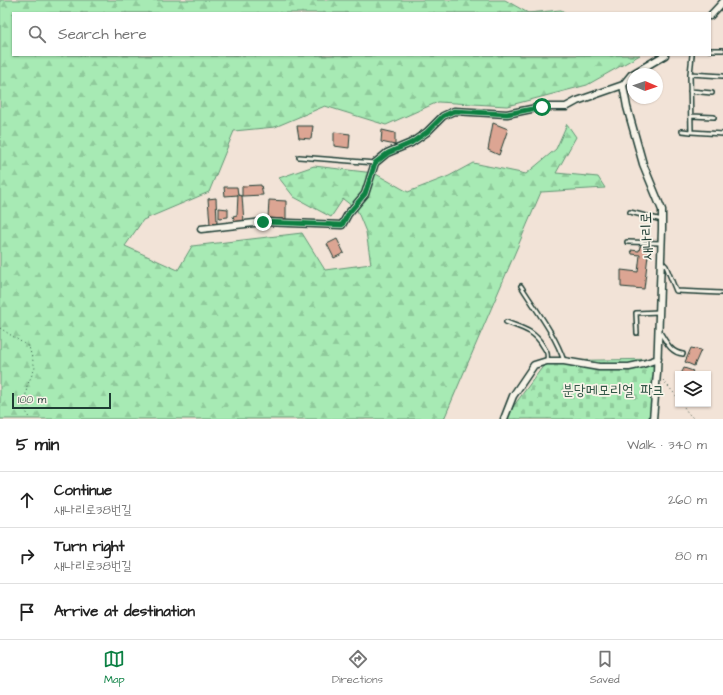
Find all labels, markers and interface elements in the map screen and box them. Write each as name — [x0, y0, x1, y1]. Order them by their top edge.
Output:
search box — [12, 12, 711, 56]
icon: search — [26, 23, 48, 45]
text: Search here — [58, 24, 147, 45]
north arrow — [627, 68, 663, 104]
route start — [533, 98, 551, 116]
street label: 새나리로 — [636, 212, 658, 260]
route end — [254, 213, 272, 231]
map controls — [675, 371, 711, 407]
button: layers — [675, 371, 711, 407]
park label: 분당메모리얼 파크 — [562, 380, 664, 401]
scale bar — [12, 391, 111, 410]
text: 100 m — [18, 392, 46, 407]
text: 5 min — [16, 433, 59, 457]
text: Walk · 340 m — [627, 436, 707, 454]
text: Continue — [54, 480, 112, 501]
icon: ahead — [16, 489, 38, 511]
text: 260 m — [668, 491, 707, 509]
text: 새나리로38번길 — [54, 501, 132, 519]
text: Turn right — [54, 536, 125, 557]
icon: right — [16, 545, 38, 567]
text: 80 m — [675, 547, 707, 565]
text: 새나리로38번길 — [54, 557, 132, 575]
icon: arrive — [16, 601, 38, 623]
text: Arrive at destination — [54, 601, 195, 622]
tab: Map — [103, 648, 125, 687]
tab: Directions — [332, 648, 383, 687]
tab: Saved — [590, 648, 620, 687]

